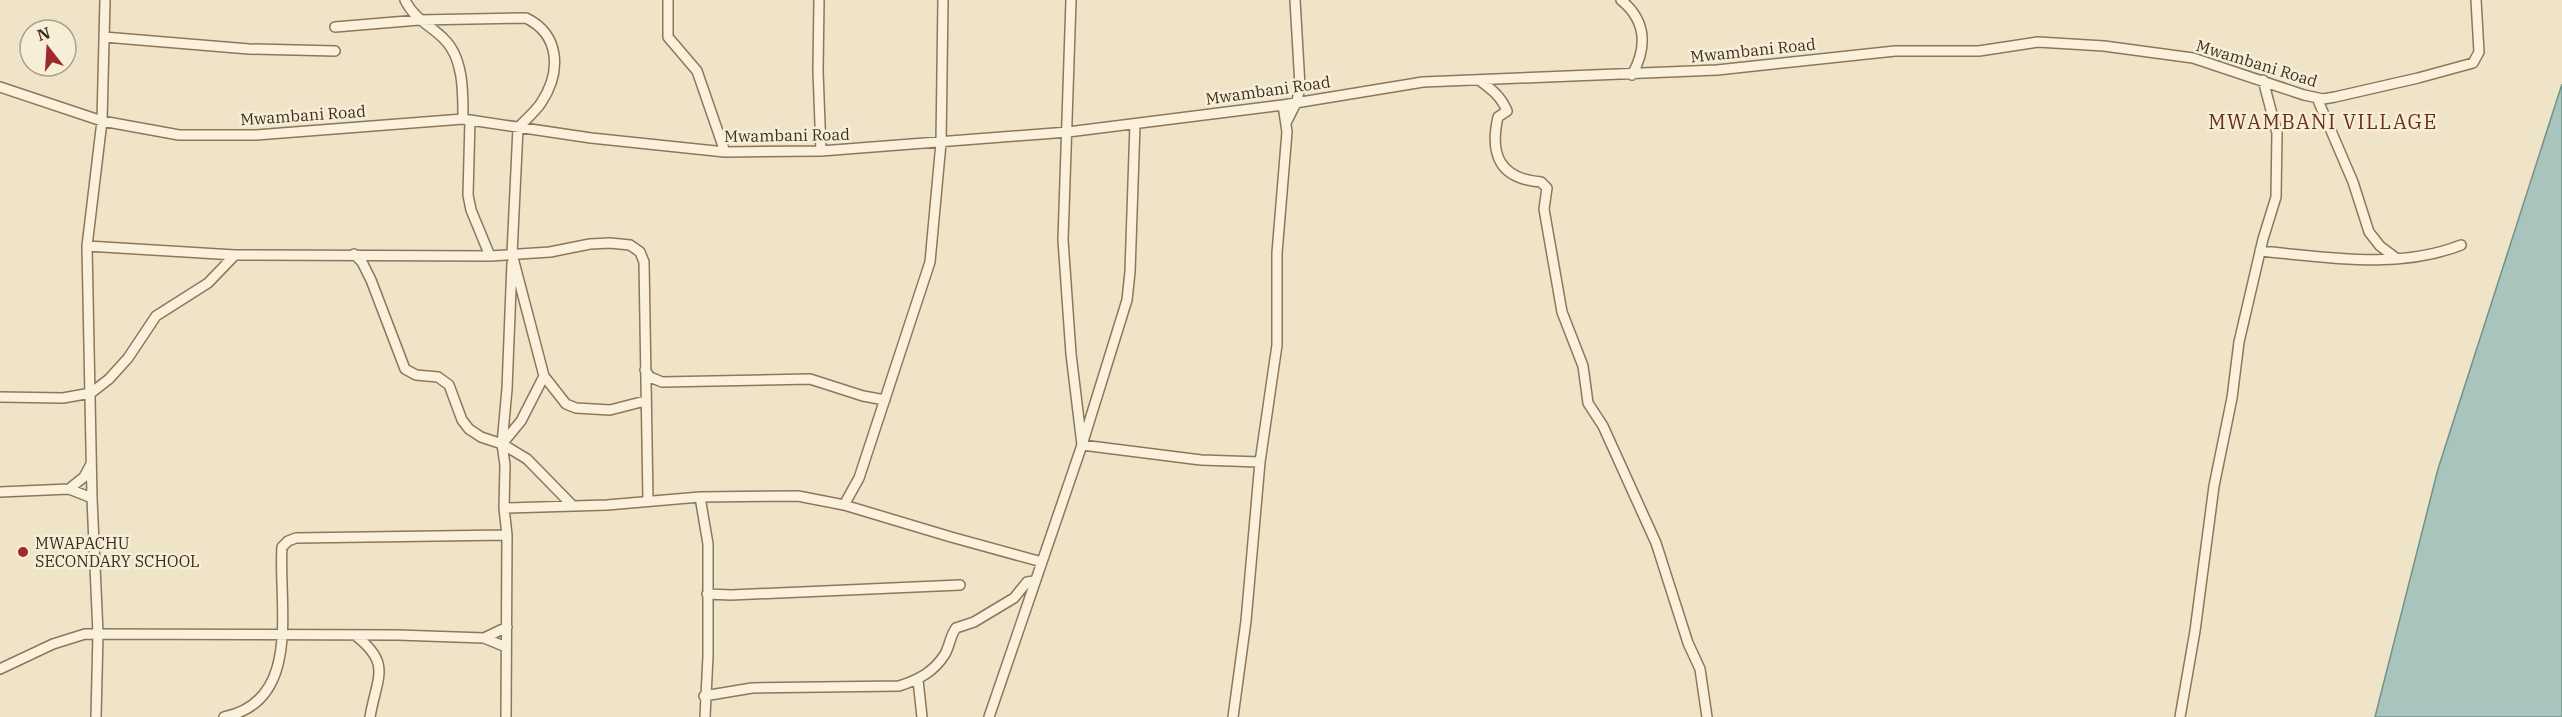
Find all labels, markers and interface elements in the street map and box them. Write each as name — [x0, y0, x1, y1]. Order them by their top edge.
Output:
north arrow — [18, 18, 78, 78]
text: N — [35, 22, 53, 45]
street label: Mwambani Road — [1689, 33, 1817, 67]
street label: Mwambani Road — [2194, 35, 2320, 91]
street label: Mwambani Road — [1204, 71, 1332, 109]
street label: Mwambani Road — [240, 101, 367, 129]
district label: MWAMBANI VILLAGE — [2208, 108, 2438, 135]
street label: Mwambani Road — [724, 124, 850, 146]
place label: MWAPACHU SECONDARY SCHOOL — [35, 533, 200, 571]
marker: MWAPACHU SECONDARY SCHOOL — [16, 545, 30, 559]

